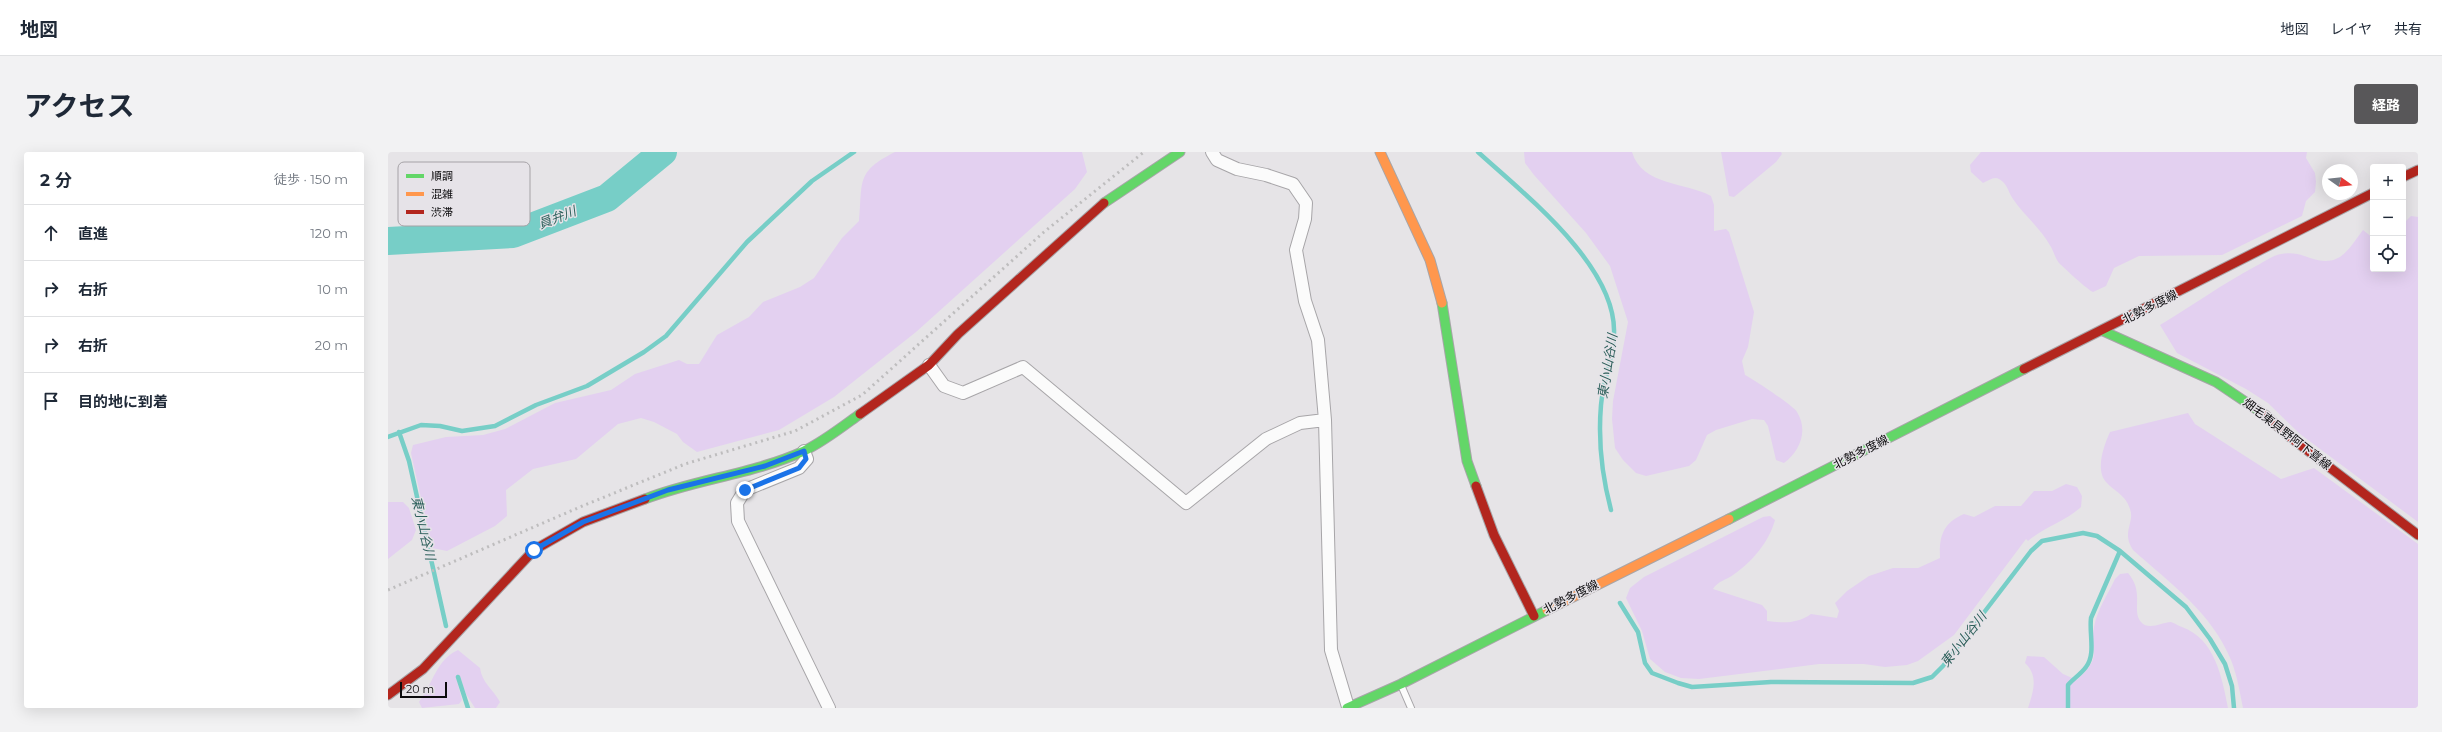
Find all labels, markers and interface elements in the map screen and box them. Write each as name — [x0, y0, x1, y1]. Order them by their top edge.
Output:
text: 地図 — [20, 18, 58, 41]
text: 地図 — [2280, 20, 2308, 38]
text: レイヤ — [2330, 20, 2372, 38]
text: 共有 — [2394, 20, 2422, 38]
button: 経路 — [2354, 84, 2418, 124]
text: アクセス — [24, 89, 135, 123]
legend — [398, 162, 530, 226]
north arrow — [2322, 164, 2358, 200]
map controls — [2370, 164, 2406, 272]
button: + — [2370, 164, 2406, 200]
text: 順調 — [431, 169, 453, 183]
text: 2 分 — [40, 170, 72, 190]
text: 徒歩 · 150 m — [274, 171, 348, 187]
text: 混雑 — [431, 187, 453, 201]
button: − — [2370, 200, 2406, 236]
water label: 員弁川 — [536, 202, 580, 231]
text: 渋滞 — [431, 205, 453, 219]
icon: ahead — [40, 222, 62, 244]
text: 直進 — [78, 224, 108, 243]
text: 120 m — [310, 225, 348, 241]
button: locate — [2370, 236, 2406, 272]
icon: right — [40, 278, 62, 300]
text: 右折 — [78, 280, 108, 299]
text: 10 m — [318, 281, 348, 297]
street label: 北勢多度線 — [2120, 286, 2180, 327]
water label: 東小山谷川 — [1594, 331, 1620, 399]
icon: right — [40, 334, 62, 356]
text: 右折 — [78, 336, 108, 355]
text: 20 m — [315, 337, 348, 353]
icon: arrive — [40, 390, 62, 412]
text: 目的地に到着 — [78, 392, 168, 411]
street label: 畑毛東貝野阿下喜線 — [2240, 394, 2334, 473]
street label: 北勢多度線 — [1831, 431, 1891, 472]
route end — [736, 481, 754, 499]
water label: 東小山谷川 — [409, 495, 440, 563]
route start — [525, 541, 543, 559]
street label: 北勢多度線 — [1541, 576, 1601, 617]
water label: 東小山谷川 — [1937, 607, 1991, 670]
scale bar — [400, 680, 447, 699]
text: 20 m — [406, 682, 434, 696]

